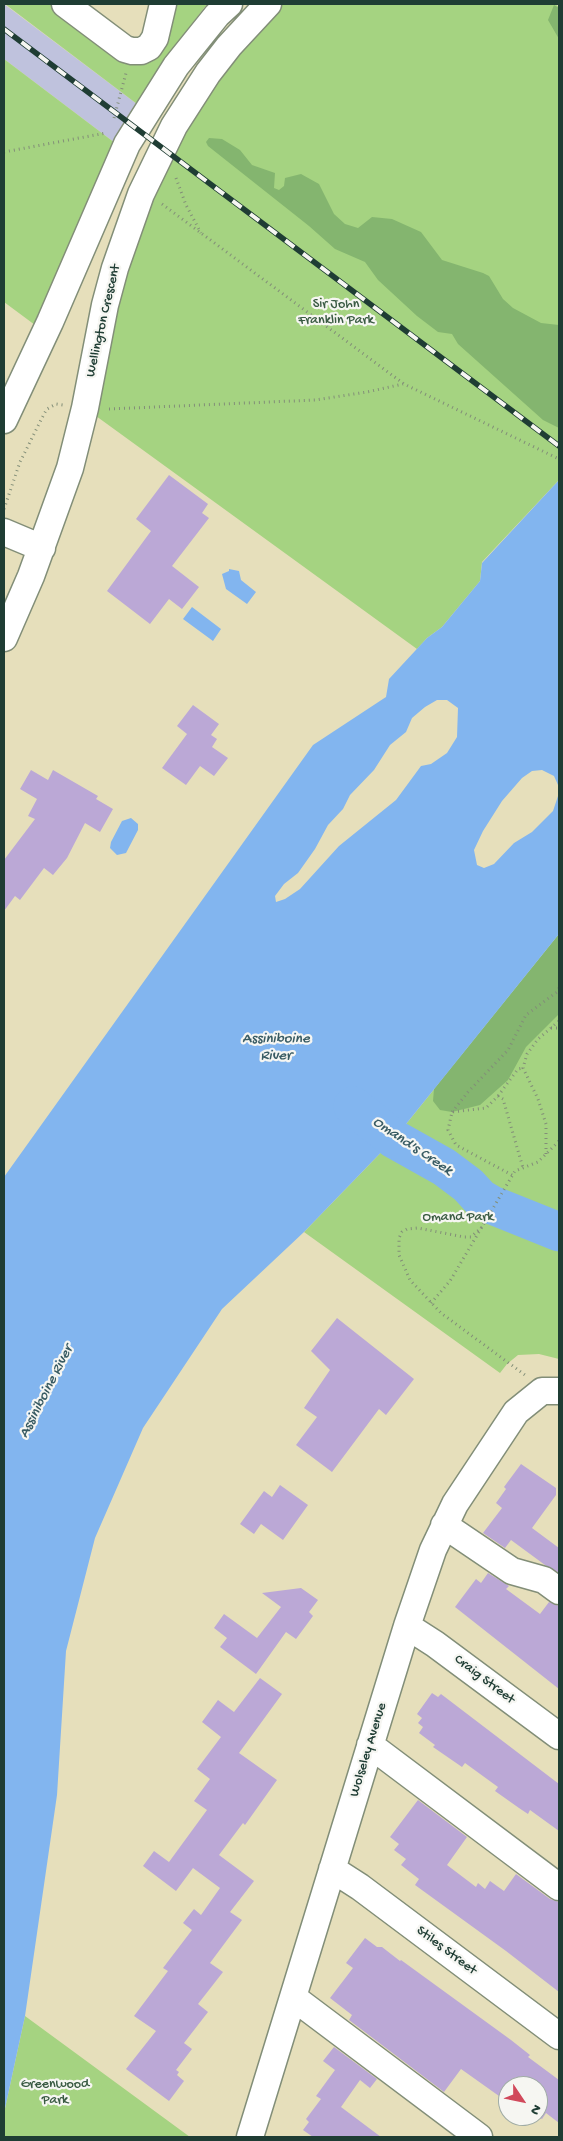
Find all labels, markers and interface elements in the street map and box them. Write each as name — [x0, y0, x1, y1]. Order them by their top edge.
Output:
street label: Wellington Crescent — [83, 263, 125, 379]
park label: Sir John Franklin Park — [298, 297, 374, 330]
water label: Assiniboine River — [242, 1031, 310, 1066]
water label: Omand's Creek — [369, 1114, 455, 1180]
park label: Omand Park — [422, 1210, 494, 1226]
water label: Assiniboine River — [16, 1343, 78, 1441]
street label: Craig Street — [450, 1652, 518, 1708]
street label: Wolseley Avenue — [347, 1701, 391, 1799]
street label: Stiles Street — [412, 1923, 480, 1979]
north arrow — [498, 2076, 548, 2126]
park label: Greenwood Park — [21, 2077, 89, 2110]
text: N — [525, 2101, 545, 2118]

